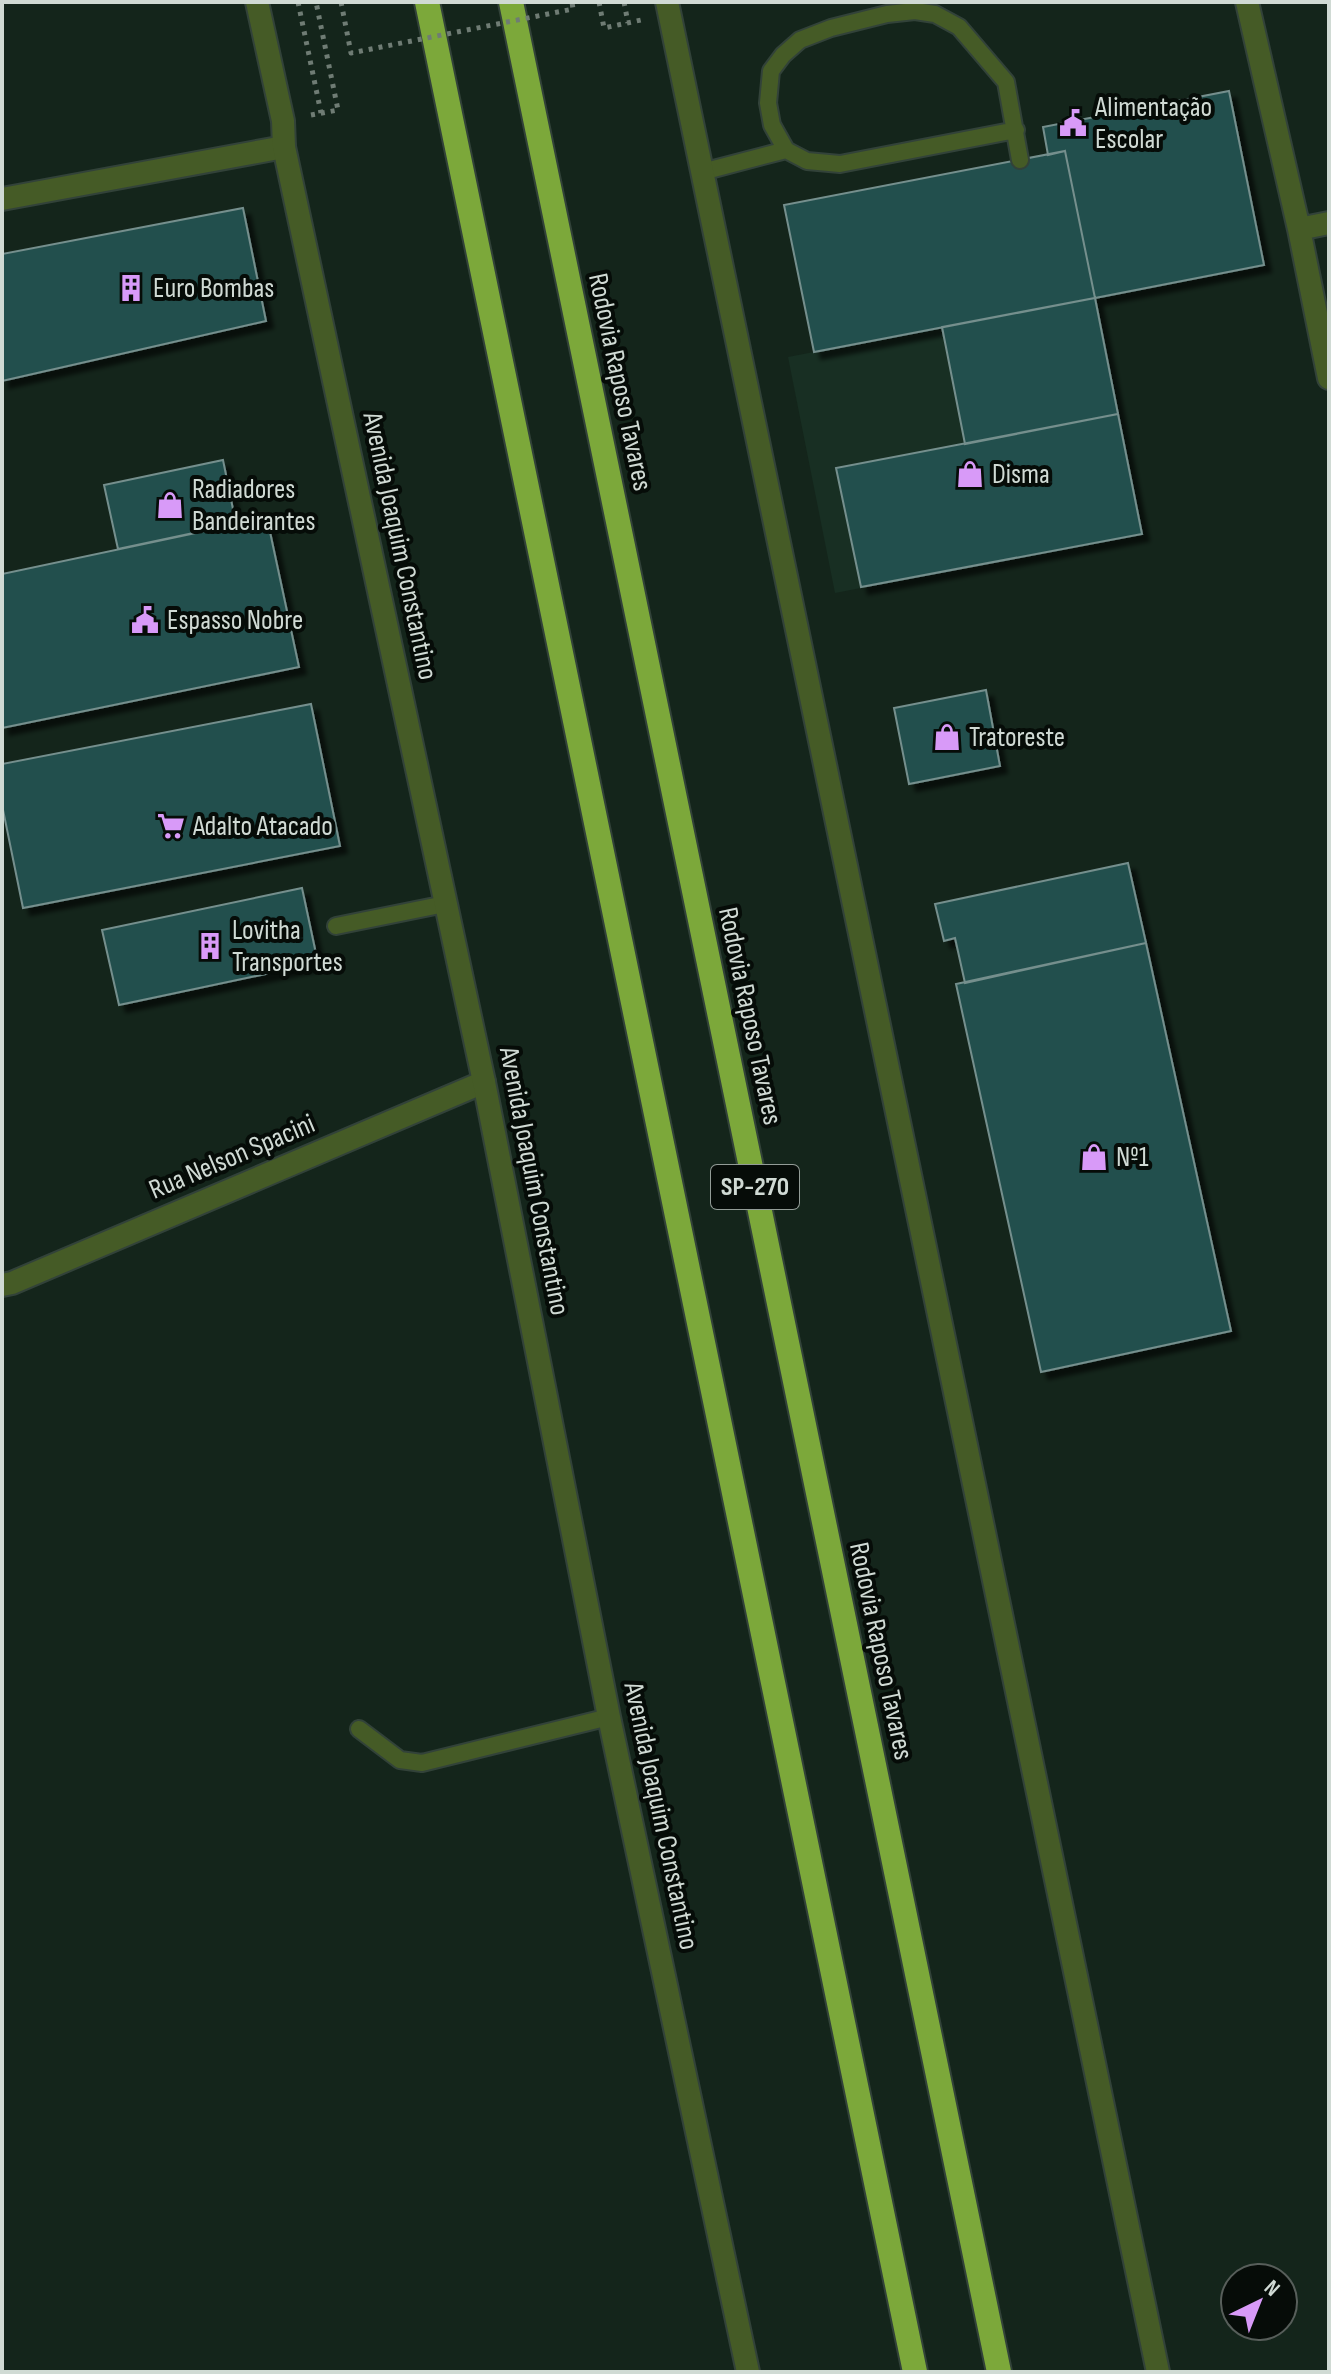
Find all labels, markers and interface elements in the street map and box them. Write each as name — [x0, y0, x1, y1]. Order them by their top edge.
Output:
place label: Alimentação Escolar — [1094, 91, 1212, 156]
public building icon: Alimentação Escolar — [1058, 108, 1088, 138]
street label: Rodovia Raposo Tavares — [581, 270, 659, 494]
place label: Euro Bombas — [153, 272, 274, 305]
building icon: Euro Bombas — [116, 273, 146, 303]
street label: Avenida Joaquim Constantino — [355, 408, 444, 683]
place label: Disma — [992, 458, 1050, 491]
shop icon: Disma — [955, 459, 985, 489]
place label: Radiadores Bandeirantes — [192, 473, 316, 538]
shop icon: Radiadores Bandeirantes — [155, 490, 185, 520]
place label: Espasso Nobre — [167, 604, 303, 637]
public building icon: Espasso Nobre — [130, 605, 160, 635]
place label: Tratoreste — [969, 721, 1065, 754]
shop icon: Tratoreste — [932, 722, 962, 752]
place label: Adalto Atacado — [192, 810, 333, 843]
supermarket icon: Adalto Atacado — [156, 811, 186, 841]
street label: Rodovia Raposo Tavares — [711, 904, 789, 1128]
place label: Lovitha Transportes — [232, 914, 343, 979]
building icon: Lovitha Transportes — [195, 931, 225, 961]
street label: Avenida Joaquim Constantino — [492, 1043, 576, 1318]
street label: Rua Nelson Spacini — [144, 1107, 320, 1207]
place label: Nº1 — [1116, 1141, 1149, 1174]
shop icon: Nº1 — [1079, 1142, 1109, 1172]
road number: SP-270 — [711, 1165, 799, 1209]
street label: Rodovia Raposo Tavares — [842, 1539, 920, 1763]
street label: Avenida Joaquim Constantino — [616, 1678, 705, 1953]
north arrow — [1219, 2262, 1299, 2342]
text: N — [1258, 2275, 1285, 2302]

